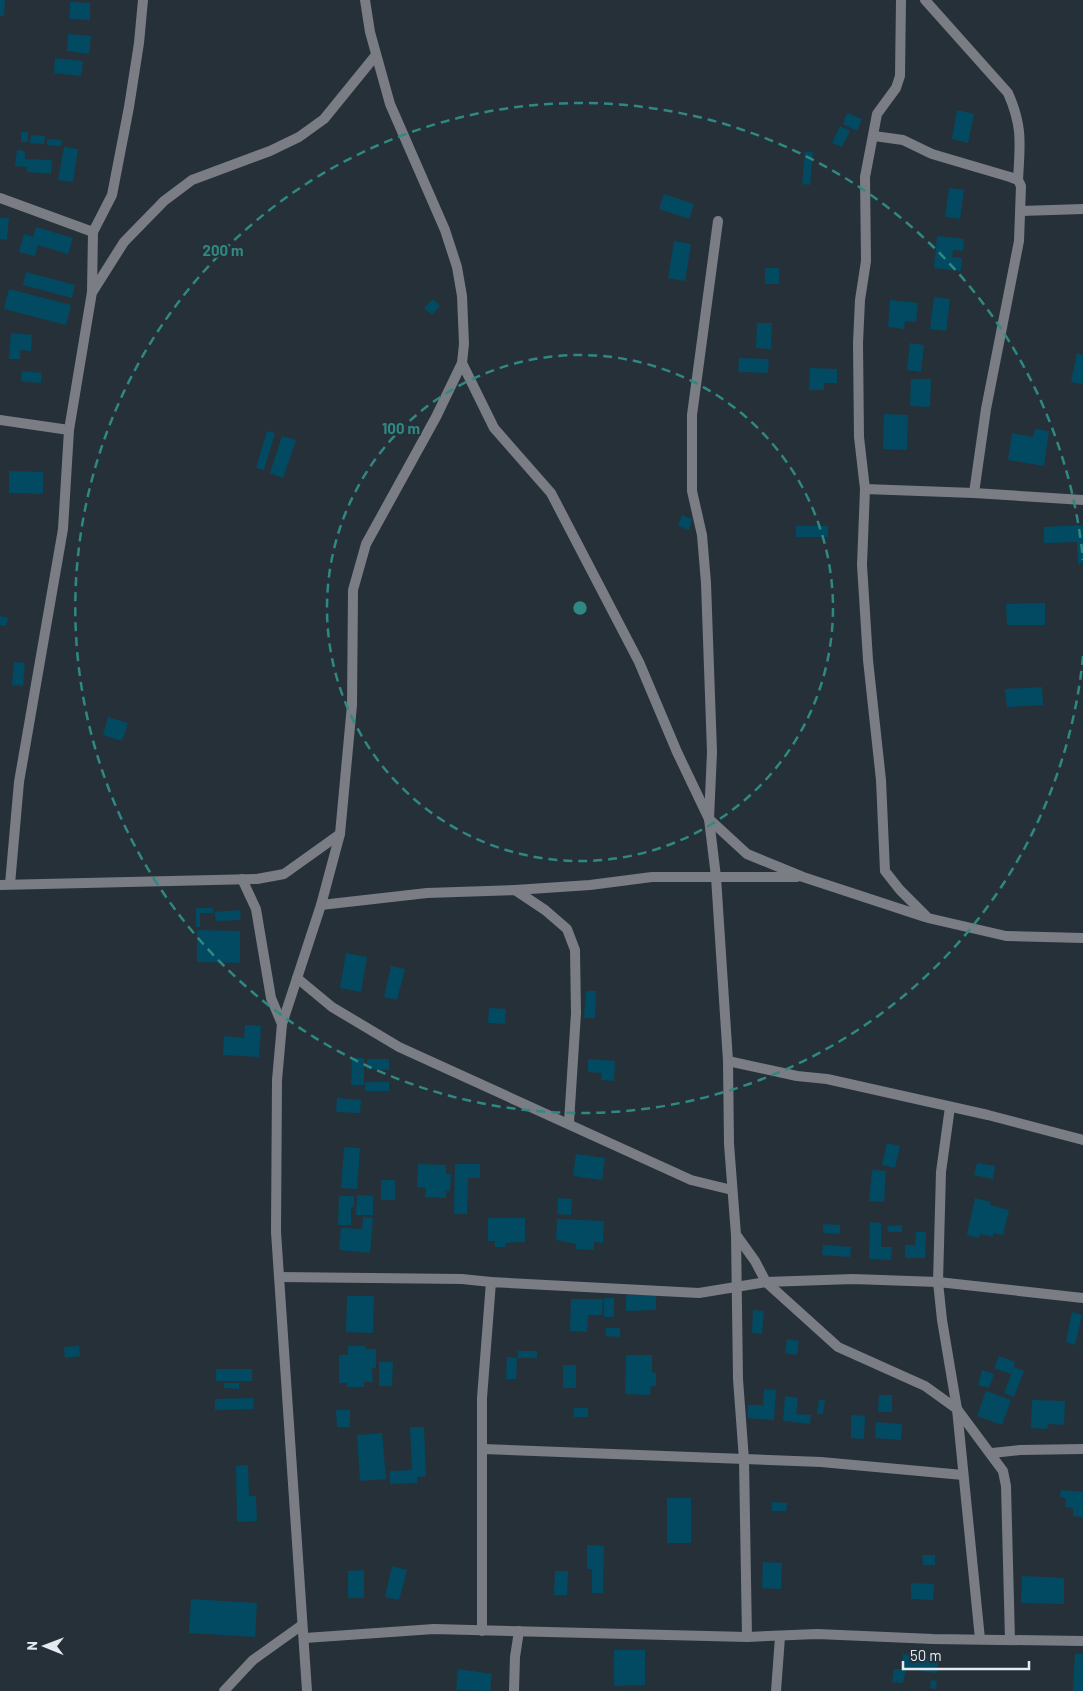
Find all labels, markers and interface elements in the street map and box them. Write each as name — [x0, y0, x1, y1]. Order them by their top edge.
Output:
text: 200 m — [202, 241, 244, 259]
text: 100 m — [382, 419, 420, 437]
centre of rings — [571, 599, 589, 617]
north arrow — [20, 1621, 70, 1671]
scale bar — [903, 1638, 1029, 1670]
text: N — [23, 1641, 40, 1651]
text: 50 m — [910, 1646, 942, 1664]

